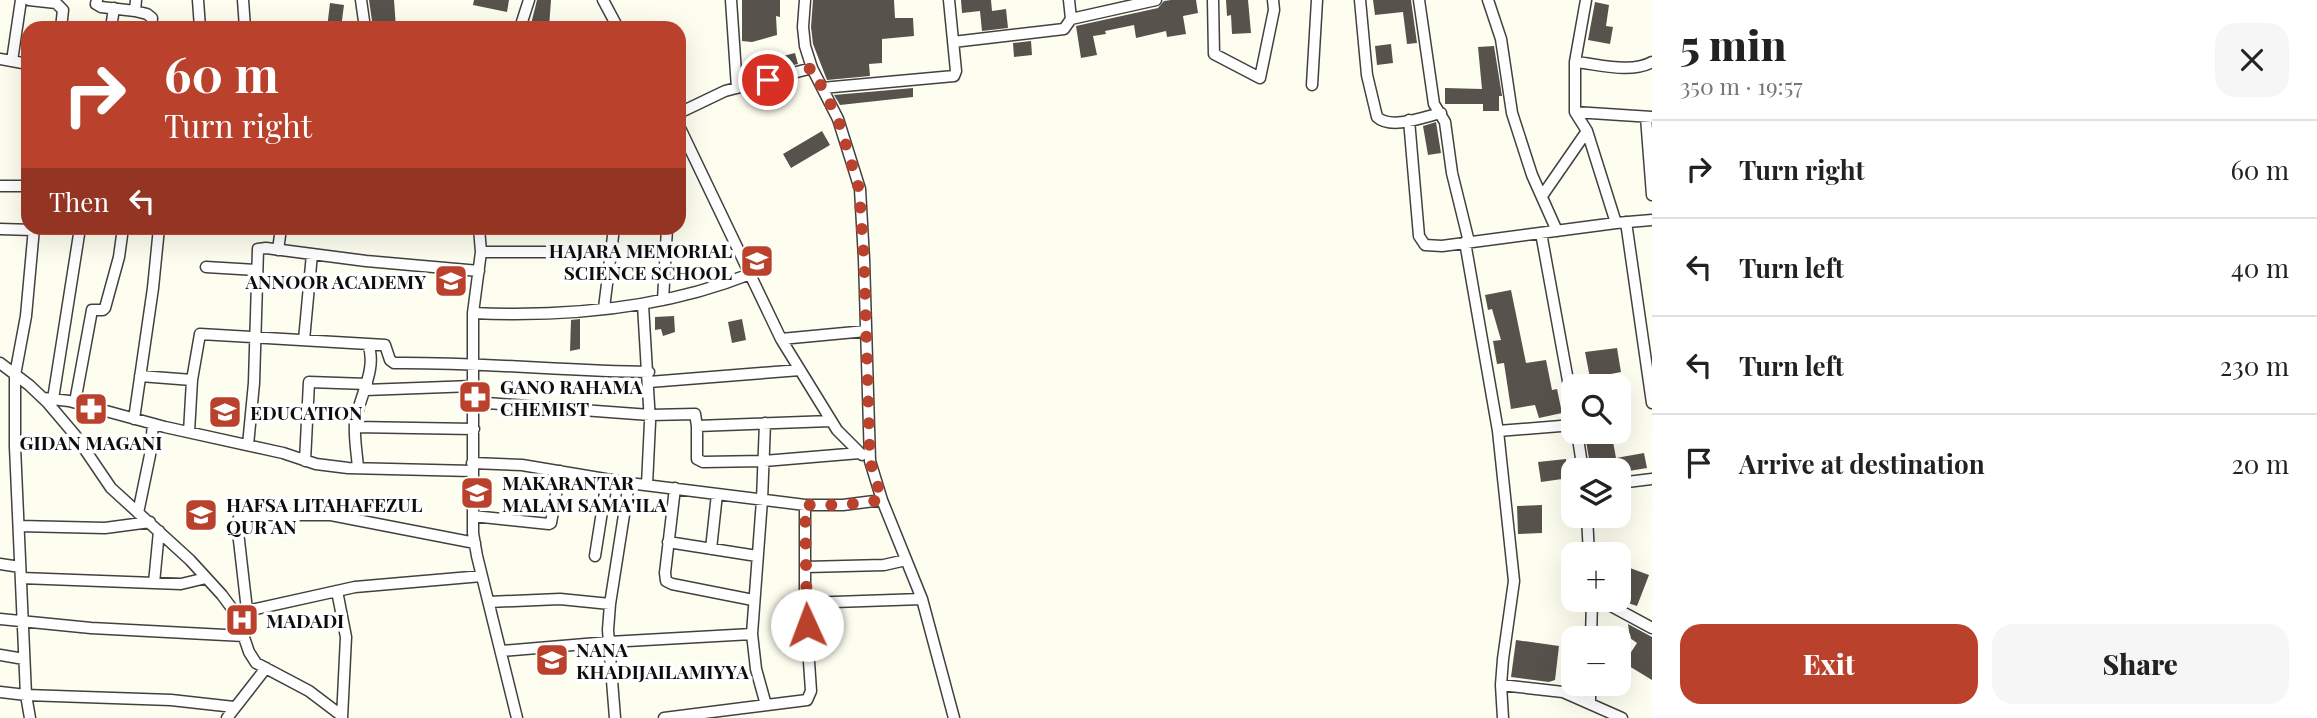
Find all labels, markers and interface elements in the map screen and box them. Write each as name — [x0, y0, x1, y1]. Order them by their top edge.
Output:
text: 5 min — [1680, 16, 1787, 72]
button: close — [2215, 23, 2289, 97]
text: 60 m — [164, 40, 279, 105]
icon: right — [49, 49, 140, 140]
pin — [738, 50, 798, 110]
icon: arrive — [749, 61, 787, 99]
text: 350 m · 19:57 — [1680, 70, 1803, 101]
text: Turn right — [164, 103, 312, 146]
icon: right — [1680, 150, 1718, 188]
text: Turn right — [1739, 152, 1865, 187]
text: 60 m — [2230, 152, 2289, 187]
icon: left — [123, 182, 161, 220]
text: Then — [49, 184, 109, 219]
place label: HAJARA MEMORIAL SCIENCE SCHOOL — [549, 237, 732, 285]
school or university icon: HAJARA MEMORIAL SCIENCE SCHOOL — [738, 242, 776, 280]
icon: left — [1680, 248, 1718, 286]
text: Turn left — [1739, 250, 1844, 285]
text: 40 m — [2231, 250, 2289, 285]
school or university icon: ANNOOR ACADEMY — [432, 262, 470, 300]
place label: ANNOOR ACADEMY — [245, 268, 426, 294]
icon: left — [1680, 346, 1718, 384]
text: Turn left — [1739, 348, 1844, 383]
text: 230 m — [2220, 348, 2289, 383]
place label: GANO RAHAMA CHEMIST — [500, 373, 643, 421]
map controls — [1561, 374, 1631, 696]
button: search — [1561, 374, 1631, 444]
pharmacy icon: GANO RAHAMA CHEMIST — [456, 378, 494, 416]
pharmacy icon: GIDAN MAGANI — [72, 390, 110, 428]
school or university icon: EDUCATION — [206, 393, 244, 431]
place label: EDUCATION — [250, 399, 363, 425]
place label: GIDAN MAGANI — [20, 429, 162, 455]
icon: arrive — [1680, 444, 1718, 482]
text: Arrive at destination — [1739, 446, 1985, 481]
text: 20 m — [2231, 446, 2289, 481]
button: layers — [1561, 458, 1631, 528]
place label: MAKARANTAR MALAM SAMA'ILA — [502, 469, 667, 517]
school or university icon: MAKARANTAR MALAM SAMA'ILA — [458, 474, 496, 512]
place label: HAFSA LITAHAFEZUL QUR AN — [226, 491, 423, 539]
school or university icon: HAFSA LITAHAFEZUL QUR AN — [182, 496, 220, 534]
button: + — [1561, 542, 1631, 612]
position arrow — [770, 588, 844, 662]
hospital icon: MADADI — [223, 601, 261, 639]
place label: MADADI — [266, 607, 344, 633]
button: Exit — [1680, 624, 1978, 704]
button: Share — [1992, 624, 2289, 704]
button: − — [1561, 626, 1631, 696]
place label: NANA KHADIJAILAMIYYA — [576, 636, 749, 684]
school or university icon: NANA KHADIJAILAMIYYA — [533, 641, 571, 679]

